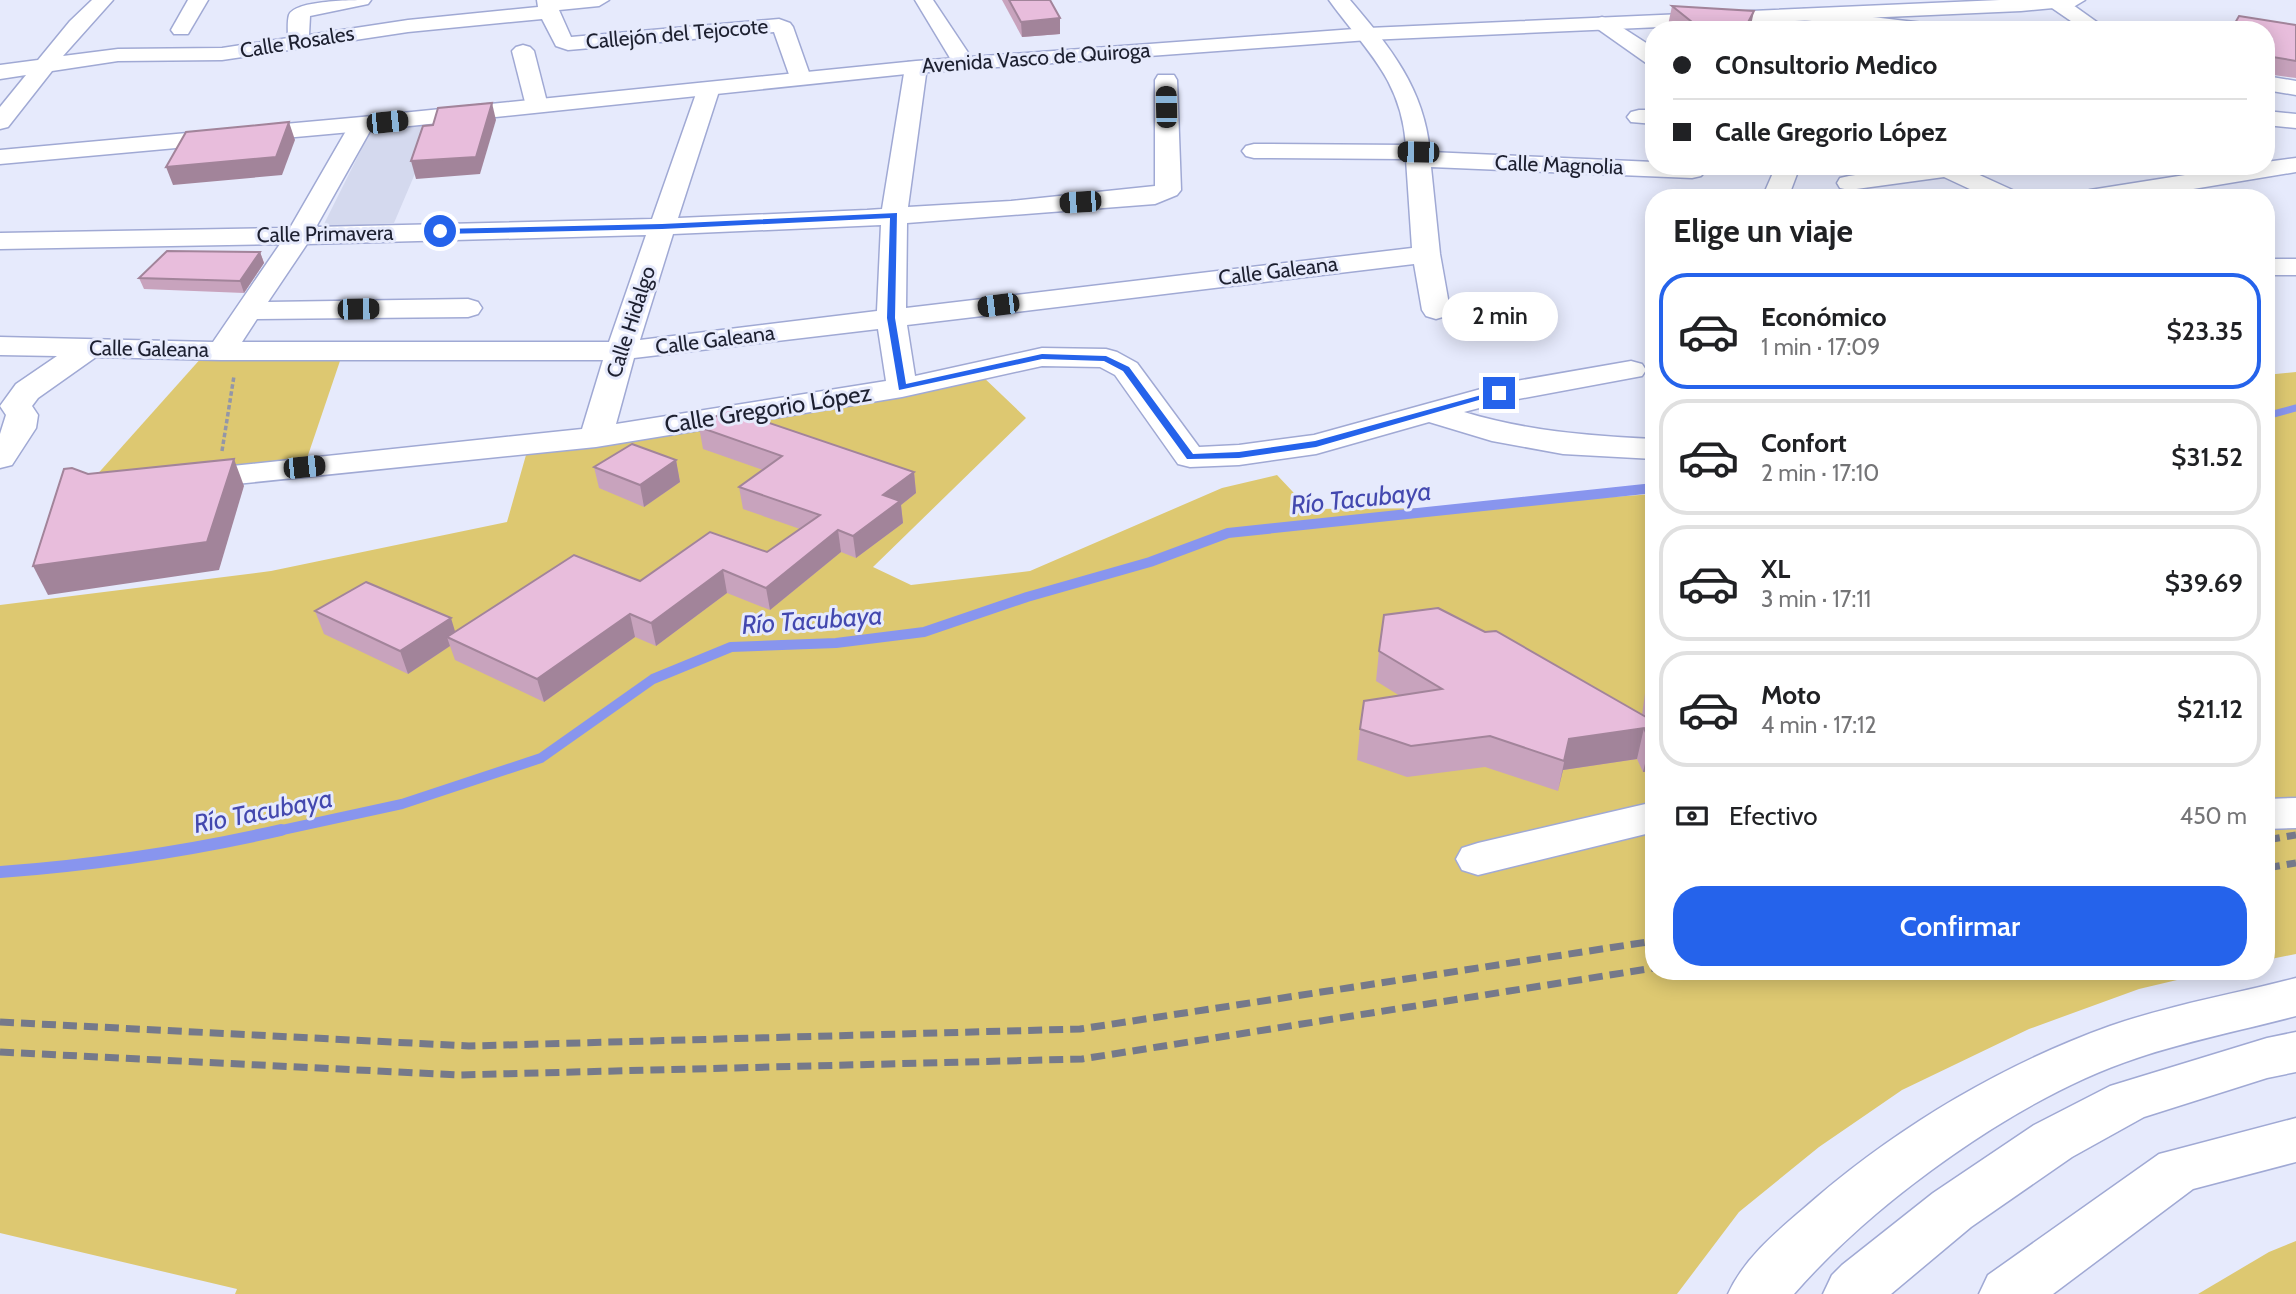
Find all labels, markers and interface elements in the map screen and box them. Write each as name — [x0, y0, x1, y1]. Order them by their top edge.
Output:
street label: Callejón del Tejocote — [585, 13, 770, 55]
street label: Calle Rosales — [238, 20, 356, 63]
street label: Avenida Vasco de Quiroga — [921, 37, 1151, 78]
text: C0nsultorio Medico — [1715, 49, 1937, 81]
car — [1156, 86, 1177, 128]
car — [366, 109, 409, 135]
text: Calle Gregorio López — [1715, 116, 1947, 148]
car — [1397, 141, 1440, 163]
street label: Calle Magnolia — [1494, 150, 1624, 179]
car — [1059, 190, 1102, 214]
text: Elige un viaje — [1673, 211, 1853, 250]
route start — [424, 215, 456, 247]
street label: Calle Primavera — [256, 220, 394, 247]
street label: Calle Galeana — [1217, 251, 1339, 290]
street label: Calle Hidalgo — [601, 263, 660, 381]
car — [976, 292, 1021, 318]
callout: 2 min — [1441, 292, 1557, 340]
car — [337, 298, 380, 320]
icon: car — [1677, 300, 1740, 363]
text: Económico — [1761, 301, 1887, 333]
text: 2 min — [1472, 302, 1528, 330]
text: $23.35 — [2166, 315, 2243, 347]
street label: Calle Galeana — [654, 320, 776, 359]
text: 1 min · 17:09 — [1761, 333, 1880, 361]
street label: Calle Galeana — [89, 335, 209, 362]
route end — [1483, 377, 1515, 409]
street label: Calle Gregorio López — [662, 378, 873, 439]
icon: car — [1677, 426, 1740, 489]
text: Confort — [1761, 427, 1847, 459]
text: $31.52 — [2171, 441, 2243, 473]
car — [283, 454, 326, 480]
text: 2 min · 17:10 — [1761, 459, 1879, 487]
water label: Río Tacubaya — [1289, 475, 1433, 521]
icon: car — [1677, 552, 1740, 615]
text: XL — [1761, 553, 1790, 585]
text: $39.69 — [2165, 567, 2243, 599]
text: 3 min · 17:11 — [1761, 585, 1871, 613]
water label: Río Tacubaya — [741, 599, 883, 641]
icon: car — [1677, 678, 1740, 741]
text: Moto — [1761, 679, 1821, 711]
text: $21.12 — [2177, 693, 2243, 725]
text: 4 min · 17:12 — [1761, 711, 1877, 739]
water label: Río Tacubaya — [191, 782, 335, 840]
icon: cash — [1673, 797, 1711, 835]
text: Efectivo — [1729, 800, 1818, 832]
text: 450 m — [2180, 802, 2247, 830]
button: Confirmar — [1673, 886, 2247, 966]

